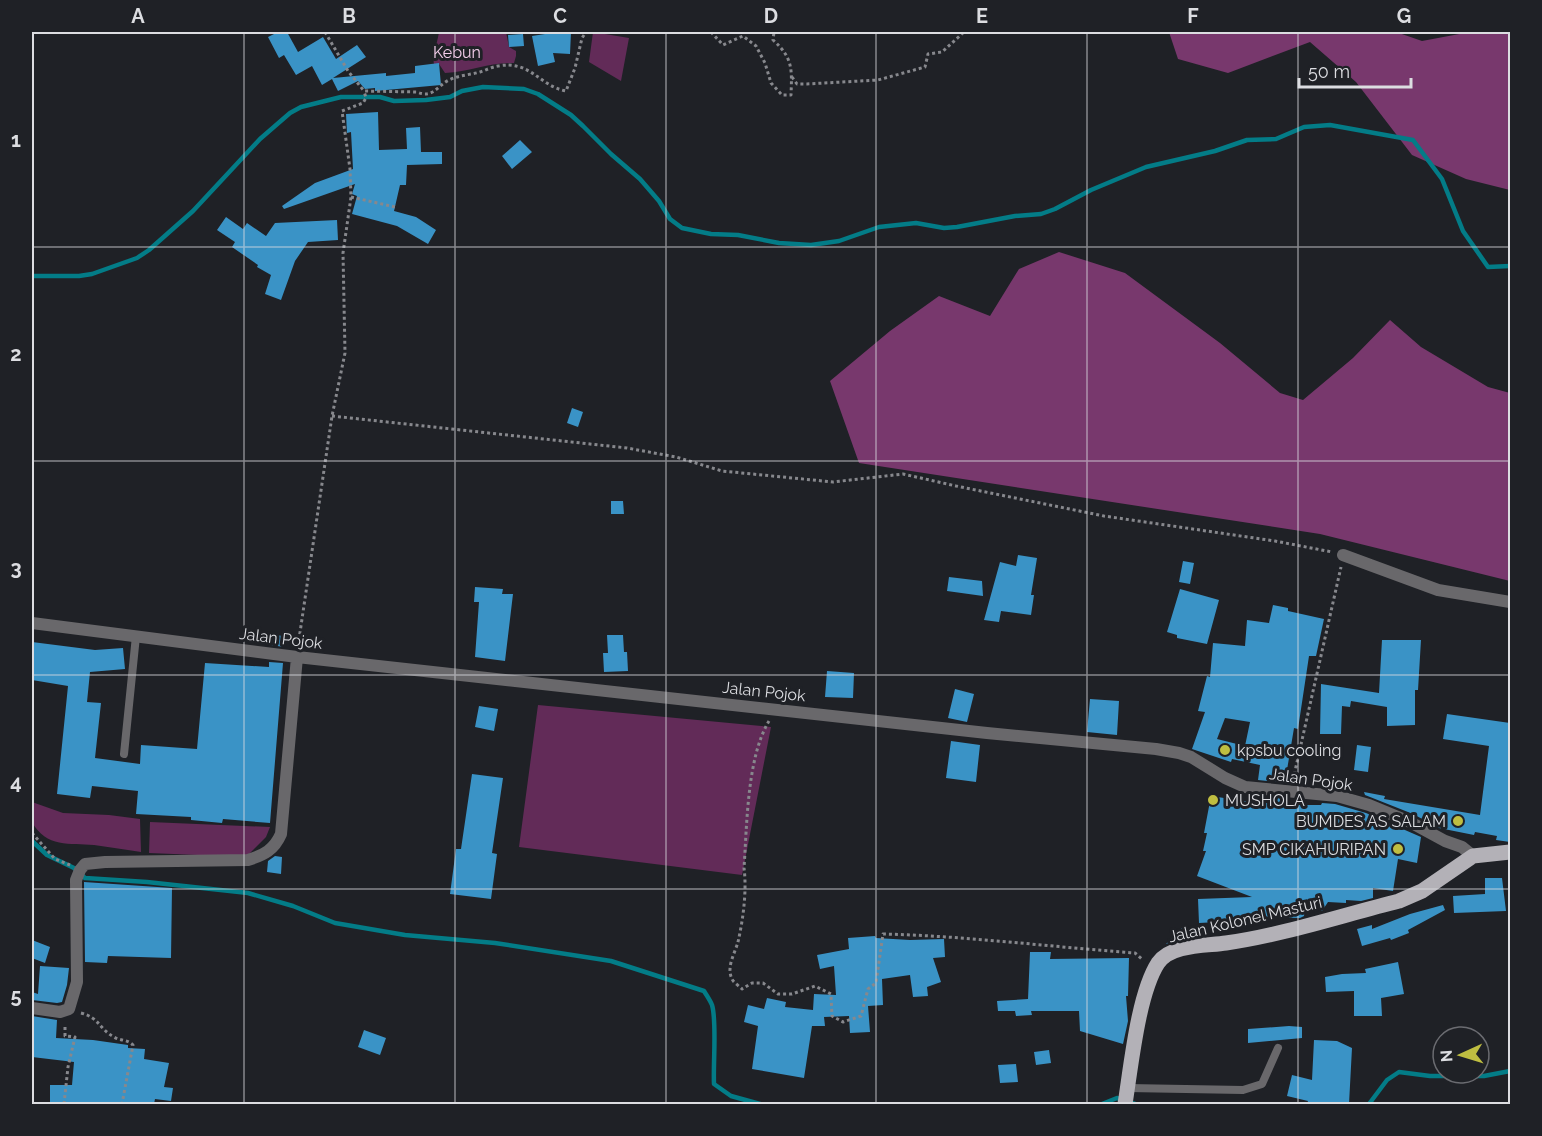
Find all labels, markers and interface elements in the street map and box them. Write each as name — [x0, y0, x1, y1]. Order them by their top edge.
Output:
text: A — [131, 4, 145, 28]
text: B — [342, 4, 356, 28]
text: C — [553, 4, 567, 28]
text: D — [764, 4, 778, 28]
text: E — [976, 4, 988, 28]
text: F — [1187, 4, 1199, 28]
text: G — [1397, 4, 1411, 28]
park label: Kebun — [433, 43, 481, 62]
scale bar — [1299, 51, 1412, 89]
text: 50 m — [1308, 61, 1350, 82]
text: 1 — [11, 128, 21, 152]
text: 2 — [10, 342, 22, 366]
text: 3 — [10, 556, 22, 580]
street label: Jalan Pojok — [238, 624, 324, 653]
street label: Jalan Pojok — [721, 678, 807, 705]
place label: kpsbu cooling — [1237, 741, 1341, 760]
marker: kpsbu cooling — [1218, 743, 1232, 757]
street label: Jalan Pojok — [1268, 764, 1354, 795]
text: 4 — [10, 770, 22, 794]
place label: MUSHOLA — [1225, 791, 1305, 810]
marker: MUSHOLA — [1206, 793, 1220, 807]
place label: BUMDES AS SALAM — [1296, 812, 1446, 831]
marker: BUMDES AS SALAM — [1451, 814, 1465, 828]
place label: SMP CIKAHURIPAN — [1242, 840, 1386, 859]
marker: SMP CIKAHURIPAN — [1391, 842, 1405, 856]
street label: Jalan Kolonel Masturi — [1166, 893, 1324, 946]
text: 5 — [10, 984, 22, 1008]
north arrow — [1431, 1025, 1491, 1085]
text: N — [1437, 1049, 1456, 1063]

